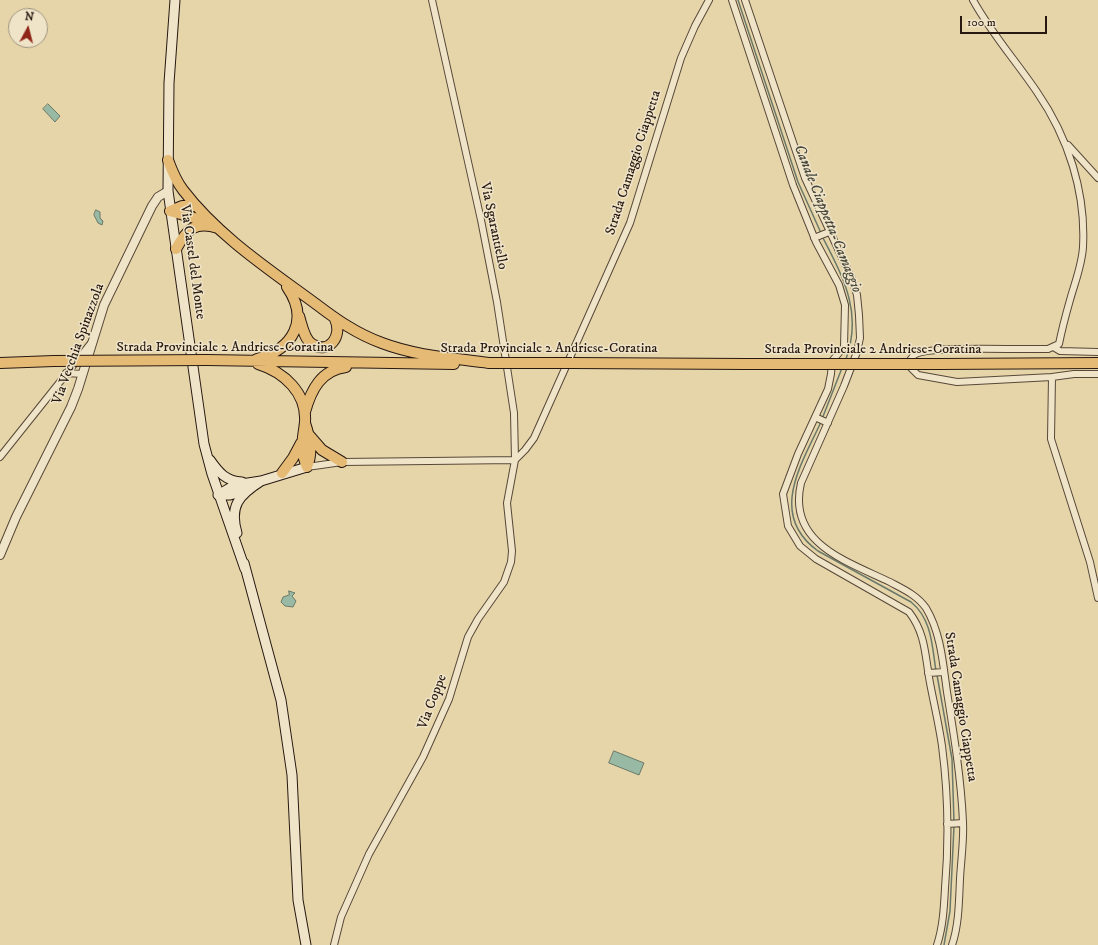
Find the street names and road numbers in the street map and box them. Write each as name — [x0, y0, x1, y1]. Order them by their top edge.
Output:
street label: Strada Camaggio Ciappetta — [603, 88, 665, 238]
street label: Via Sgarantiello — [476, 181, 510, 271]
street label: Via Castel del Monte — [176, 204, 208, 320]
street label: Via Vecchia Spinazzola — [49, 281, 109, 407]
street label: Strada Provinciale 2 Andriese-Coratina — [116, 340, 334, 356]
street label: Strada Provinciale 2 Andriese-Coratina — [440, 341, 658, 357]
street label: Strada Provinciale 2 Andriese-Coratina — [764, 342, 982, 358]
street label: Strada Camaggio Ciappetta — [940, 631, 980, 783]
street label: Via Coppe — [415, 672, 451, 732]

